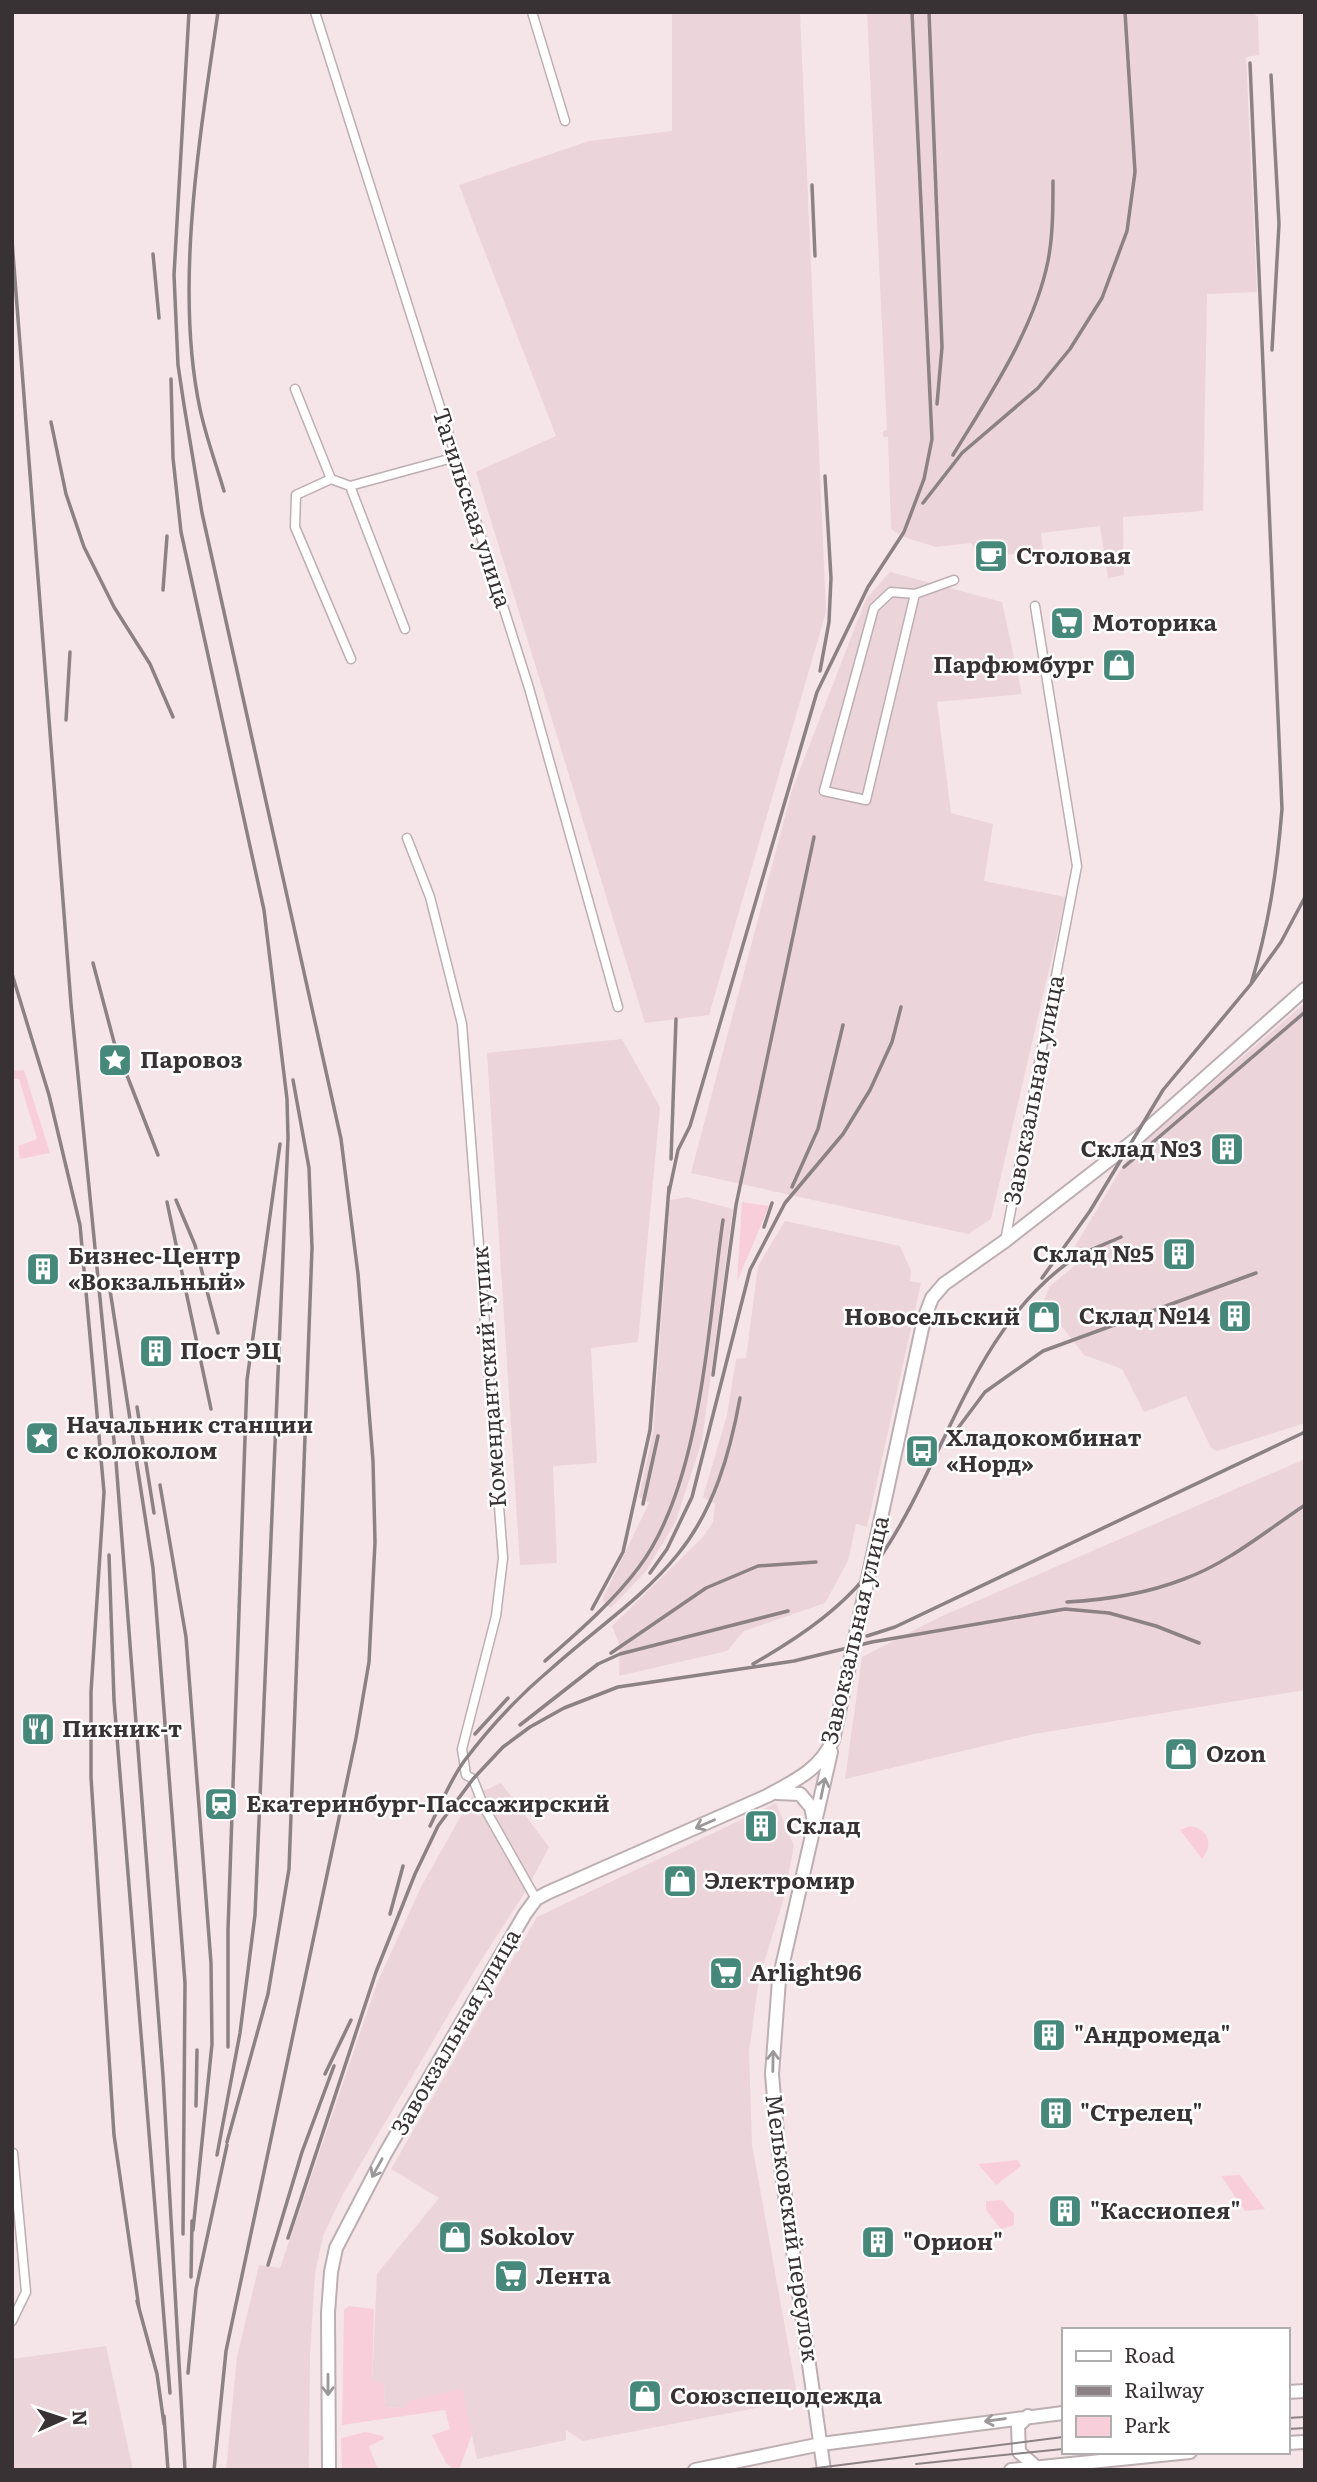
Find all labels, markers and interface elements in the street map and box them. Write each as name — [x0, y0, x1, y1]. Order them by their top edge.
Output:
street label: Тагильская улица — [426, 403, 522, 612]
cafe icon: Столовая — [972, 537, 1010, 575]
place label: Столовая — [1016, 537, 1131, 571]
supermarket icon: Моторика — [1048, 604, 1086, 642]
place label: Моторика — [1092, 604, 1218, 638]
place label: Парфюмбург — [933, 646, 1094, 680]
shop icon: Парфюмбург — [1100, 646, 1138, 684]
street label: Завокзальная улица — [993, 971, 1071, 1208]
place icon: Паровоз — [96, 1041, 134, 1079]
place label: Паровоз — [140, 1041, 243, 1075]
place label: Склад №3 — [1080, 1130, 1202, 1164]
building icon: Склад №3 — [1208, 1130, 1246, 1168]
place label: Склад №5 — [1033, 1235, 1154, 1269]
building icon: Склад №5 — [1160, 1235, 1198, 1273]
place label: Бизнес-Центр «Вокзальный» — [68, 1237, 245, 1297]
street label: Комендантский тупик — [461, 1245, 513, 1509]
building icon: Бизнес-Центр «Вокзальный» — [24, 1250, 62, 1288]
place label: Склад №14 — [1079, 1297, 1210, 1331]
building icon: Склад №14 — [1216, 1297, 1254, 1335]
place label: Новосельский — [844, 1298, 1020, 1332]
shop icon: Новосельский — [1025, 1298, 1063, 1336]
building icon: Пост ЭЦ — [137, 1332, 175, 1370]
place label: Пост ЭЦ — [180, 1332, 281, 1366]
place label: Начальник станции с колоколом — [66, 1406, 313, 1466]
place icon: Начальник станции с колоколом — [23, 1419, 61, 1457]
place label: Хладокомбинат «Норд» — [946, 1419, 1142, 1479]
bus stop icon: Хладокомбинат «Норд» — [903, 1432, 941, 1470]
street label: Завокзальная улица — [810, 1511, 896, 1747]
restaurant icon: Пикник-т — [19, 1710, 57, 1748]
place label: Пикник-т — [62, 1710, 182, 1744]
shop icon: Ozon — [1162, 1735, 1200, 1773]
place label: Ozon — [1206, 1735, 1266, 1769]
one-way arrow — [817, 1777, 831, 1800]
station icon: Екатеринбург-Пассажирский — [202, 1785, 240, 1823]
place label: Екатеринбург-Пассажирский — [246, 1785, 609, 1819]
building icon: Склад — [742, 1807, 780, 1845]
place label: Склад — [786, 1807, 861, 1841]
one-way arrow — [694, 1818, 716, 1831]
shop icon: Электромир — [661, 1862, 699, 1900]
place label: Электромир — [704, 1862, 855, 1896]
street label: Завокзальная улица — [381, 1921, 528, 2141]
supermarket icon: Arlight96 — [707, 1954, 745, 1992]
place label: Arlight96 — [750, 1954, 862, 1988]
building icon: "Андромеда" — [1030, 2016, 1068, 2054]
place label: "Андромеда" — [1074, 2016, 1231, 2050]
one-way arrow — [766, 2049, 779, 2072]
street label: Мельковский переулок — [758, 2092, 830, 2364]
building icon: "Стрелец" — [1037, 2094, 1075, 2132]
place label: "Стрелец" — [1080, 2094, 1203, 2128]
one-way arrow — [370, 2157, 384, 2178]
building icon: "Кассиопея" — [1046, 2192, 1084, 2230]
place label: "Кассиопея" — [1090, 2192, 1241, 2226]
shop icon: Sokolov — [436, 2218, 474, 2256]
place label: Sokolov — [480, 2218, 575, 2252]
building icon: "Орион" — [859, 2223, 897, 2261]
place label: "Орион" — [903, 2223, 1003, 2257]
supermarket icon: Лента — [492, 2257, 530, 2295]
place label: Лента — [536, 2257, 612, 2291]
legend — [1062, 2328, 1289, 2454]
text: Road — [1124, 2338, 1175, 2369]
one-way arrow — [321, 2373, 335, 2396]
text: Railway — [1124, 2373, 1205, 2404]
shop icon: Союзспецодежда — [626, 2377, 664, 2415]
place label: Союзспецодежда — [670, 2377, 883, 2411]
north arrow — [28, 2384, 98, 2454]
text: Park — [1124, 2408, 1170, 2439]
text: N — [67, 2409, 95, 2427]
one-way arrow — [985, 2414, 1007, 2427]

